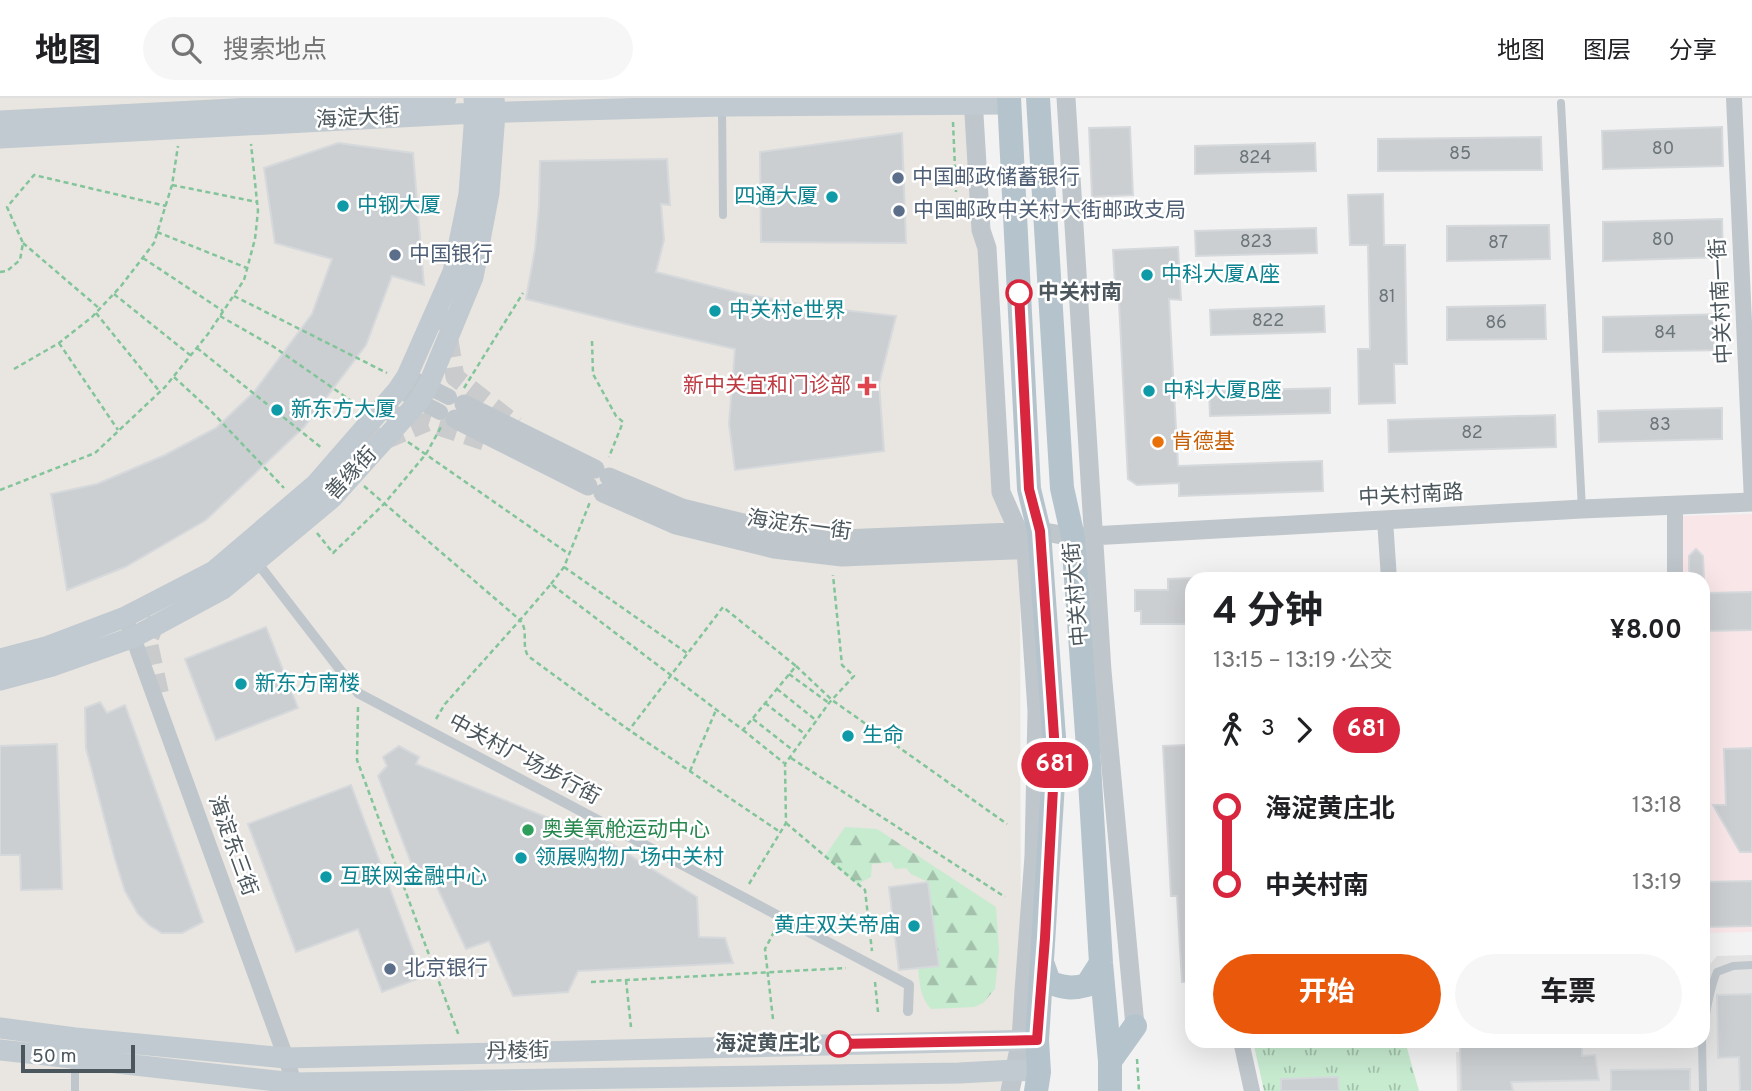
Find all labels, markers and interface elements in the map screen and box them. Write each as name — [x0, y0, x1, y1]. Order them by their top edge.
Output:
search box — [143, 17, 633, 80]
icon: search — [167, 29, 205, 67]
text: 地图 — [35, 32, 101, 74]
text: 搜索地点 — [223, 35, 327, 68]
text: 地图 — [1497, 37, 1545, 67]
text: 图层 — [1583, 37, 1631, 67]
text: 分享 — [1669, 37, 1717, 67]
street label: 海淀大街 — [315, 103, 401, 135]
house number: 80 — [1652, 138, 1674, 161]
house number: 85 — [1449, 143, 1471, 166]
house number: 824 — [1239, 147, 1271, 170]
place label: 中国邮政储蓄银行 — [912, 165, 1080, 192]
marker: 中国邮政储蓄银行 — [890, 170, 906, 186]
place label: 四通大厦 — [734, 184, 818, 211]
marker: 四通大厦 — [824, 189, 840, 205]
place label: 中钢大厦 — [357, 193, 441, 220]
marker: 中钢大厦 — [335, 198, 351, 214]
place label: 中国邮政中关村大街邮政支局 — [913, 198, 1186, 225]
marker: 中国邮政中关村大街邮政支局 — [891, 203, 907, 219]
house number: 80 — [1652, 229, 1674, 252]
house number: 823 — [1240, 231, 1272, 254]
house number: 87 — [1488, 232, 1508, 255]
street label: 中关村南一街 — [1705, 237, 1739, 365]
place label: 中国银行 — [409, 242, 493, 269]
marker: 中国银行 — [387, 247, 403, 263]
place label: 中科大厦A座 — [1161, 262, 1280, 289]
marker: 中科大厦A座 — [1139, 267, 1155, 283]
marker: 中关村南 — [1006, 280, 1032, 306]
place label: 中关村南 — [1038, 280, 1122, 307]
house number: 81 — [1378, 286, 1396, 309]
place label: 中关村e世界 — [729, 298, 845, 325]
marker: 中关村e世界 — [707, 303, 723, 319]
house number: 822 — [1252, 310, 1284, 333]
house number: 86 — [1485, 312, 1507, 335]
house number: 84 — [1654, 322, 1676, 345]
place label: 新中关宜和门诊部 — [683, 373, 851, 400]
marker: 新中关宜和门诊部 — [857, 376, 877, 396]
place label: 中科大厦B座 — [1163, 378, 1282, 405]
marker: 中科大厦B座 — [1141, 383, 1157, 399]
place label: 新东方大厦 — [291, 397, 396, 424]
marker: 新东方大厦 — [269, 402, 285, 418]
house number: 83 — [1649, 414, 1671, 437]
house number: 82 — [1461, 422, 1483, 445]
place label: 肯德基 — [1172, 429, 1235, 456]
marker: 肯德基 — [1150, 434, 1166, 450]
street label: 善缘街 — [321, 442, 383, 506]
street label: 中关村南路 — [1358, 480, 1464, 512]
street label: 海淀东一街 — [745, 505, 853, 547]
street label: 中关村大街 — [1059, 541, 1095, 647]
text: 4 分钟 — [1213, 589, 1323, 638]
text: ¥8.00 — [1610, 615, 1682, 648]
text: 13:15 – 13:19 · 公交 — [1213, 647, 1393, 676]
place label: 新东方南楼 — [255, 671, 360, 698]
marker: 新东方南楼 — [233, 676, 249, 692]
street label: 中关村广场步行街 — [443, 709, 605, 811]
icon: walk — [1213, 711, 1251, 749]
icon: forward — [1285, 711, 1323, 749]
text: 3 — [1261, 715, 1275, 744]
text: 681 — [1347, 715, 1386, 745]
place label: 生命 — [862, 723, 904, 750]
marker: 生命 — [840, 728, 856, 744]
line badge: 681 — [1015, 742, 1095, 788]
text: 681 — [1035, 750, 1075, 780]
street label: 海淀东三街 — [201, 792, 263, 900]
text: 13:18 — [1632, 792, 1682, 821]
text: 海淀黄庄北 — [1265, 794, 1395, 827]
place label: 奥美氧舱运动中心 — [542, 817, 710, 844]
marker: 奥美氧舱运动中心 — [520, 822, 536, 838]
place label: 领展购物广场·中关村 — [535, 845, 724, 872]
marker: 领展购物广场·中关村 — [513, 850, 529, 866]
place label: 互联网金融中心 — [340, 864, 487, 891]
marker: 互联网金融中心 — [318, 869, 334, 885]
text: 13:19 — [1632, 869, 1682, 898]
text: 中关村南 — [1265, 871, 1369, 904]
place label: 黄庄双关帝庙 — [774, 913, 900, 940]
marker: 黄庄双关帝庙 — [906, 918, 922, 934]
button: 开始 — [1213, 954, 1441, 1034]
button: 车票 — [1455, 954, 1682, 1034]
place label: 北京银行 — [404, 956, 488, 983]
marker: 北京银行 — [382, 961, 398, 977]
place label: 海淀黄庄北 — [715, 1031, 820, 1058]
marker: 海淀黄庄北 — [826, 1031, 852, 1057]
street label: 丹棱街 — [486, 1038, 550, 1066]
scale bar — [21, 1042, 135, 1074]
text: 50 m — [32, 1045, 77, 1069]

